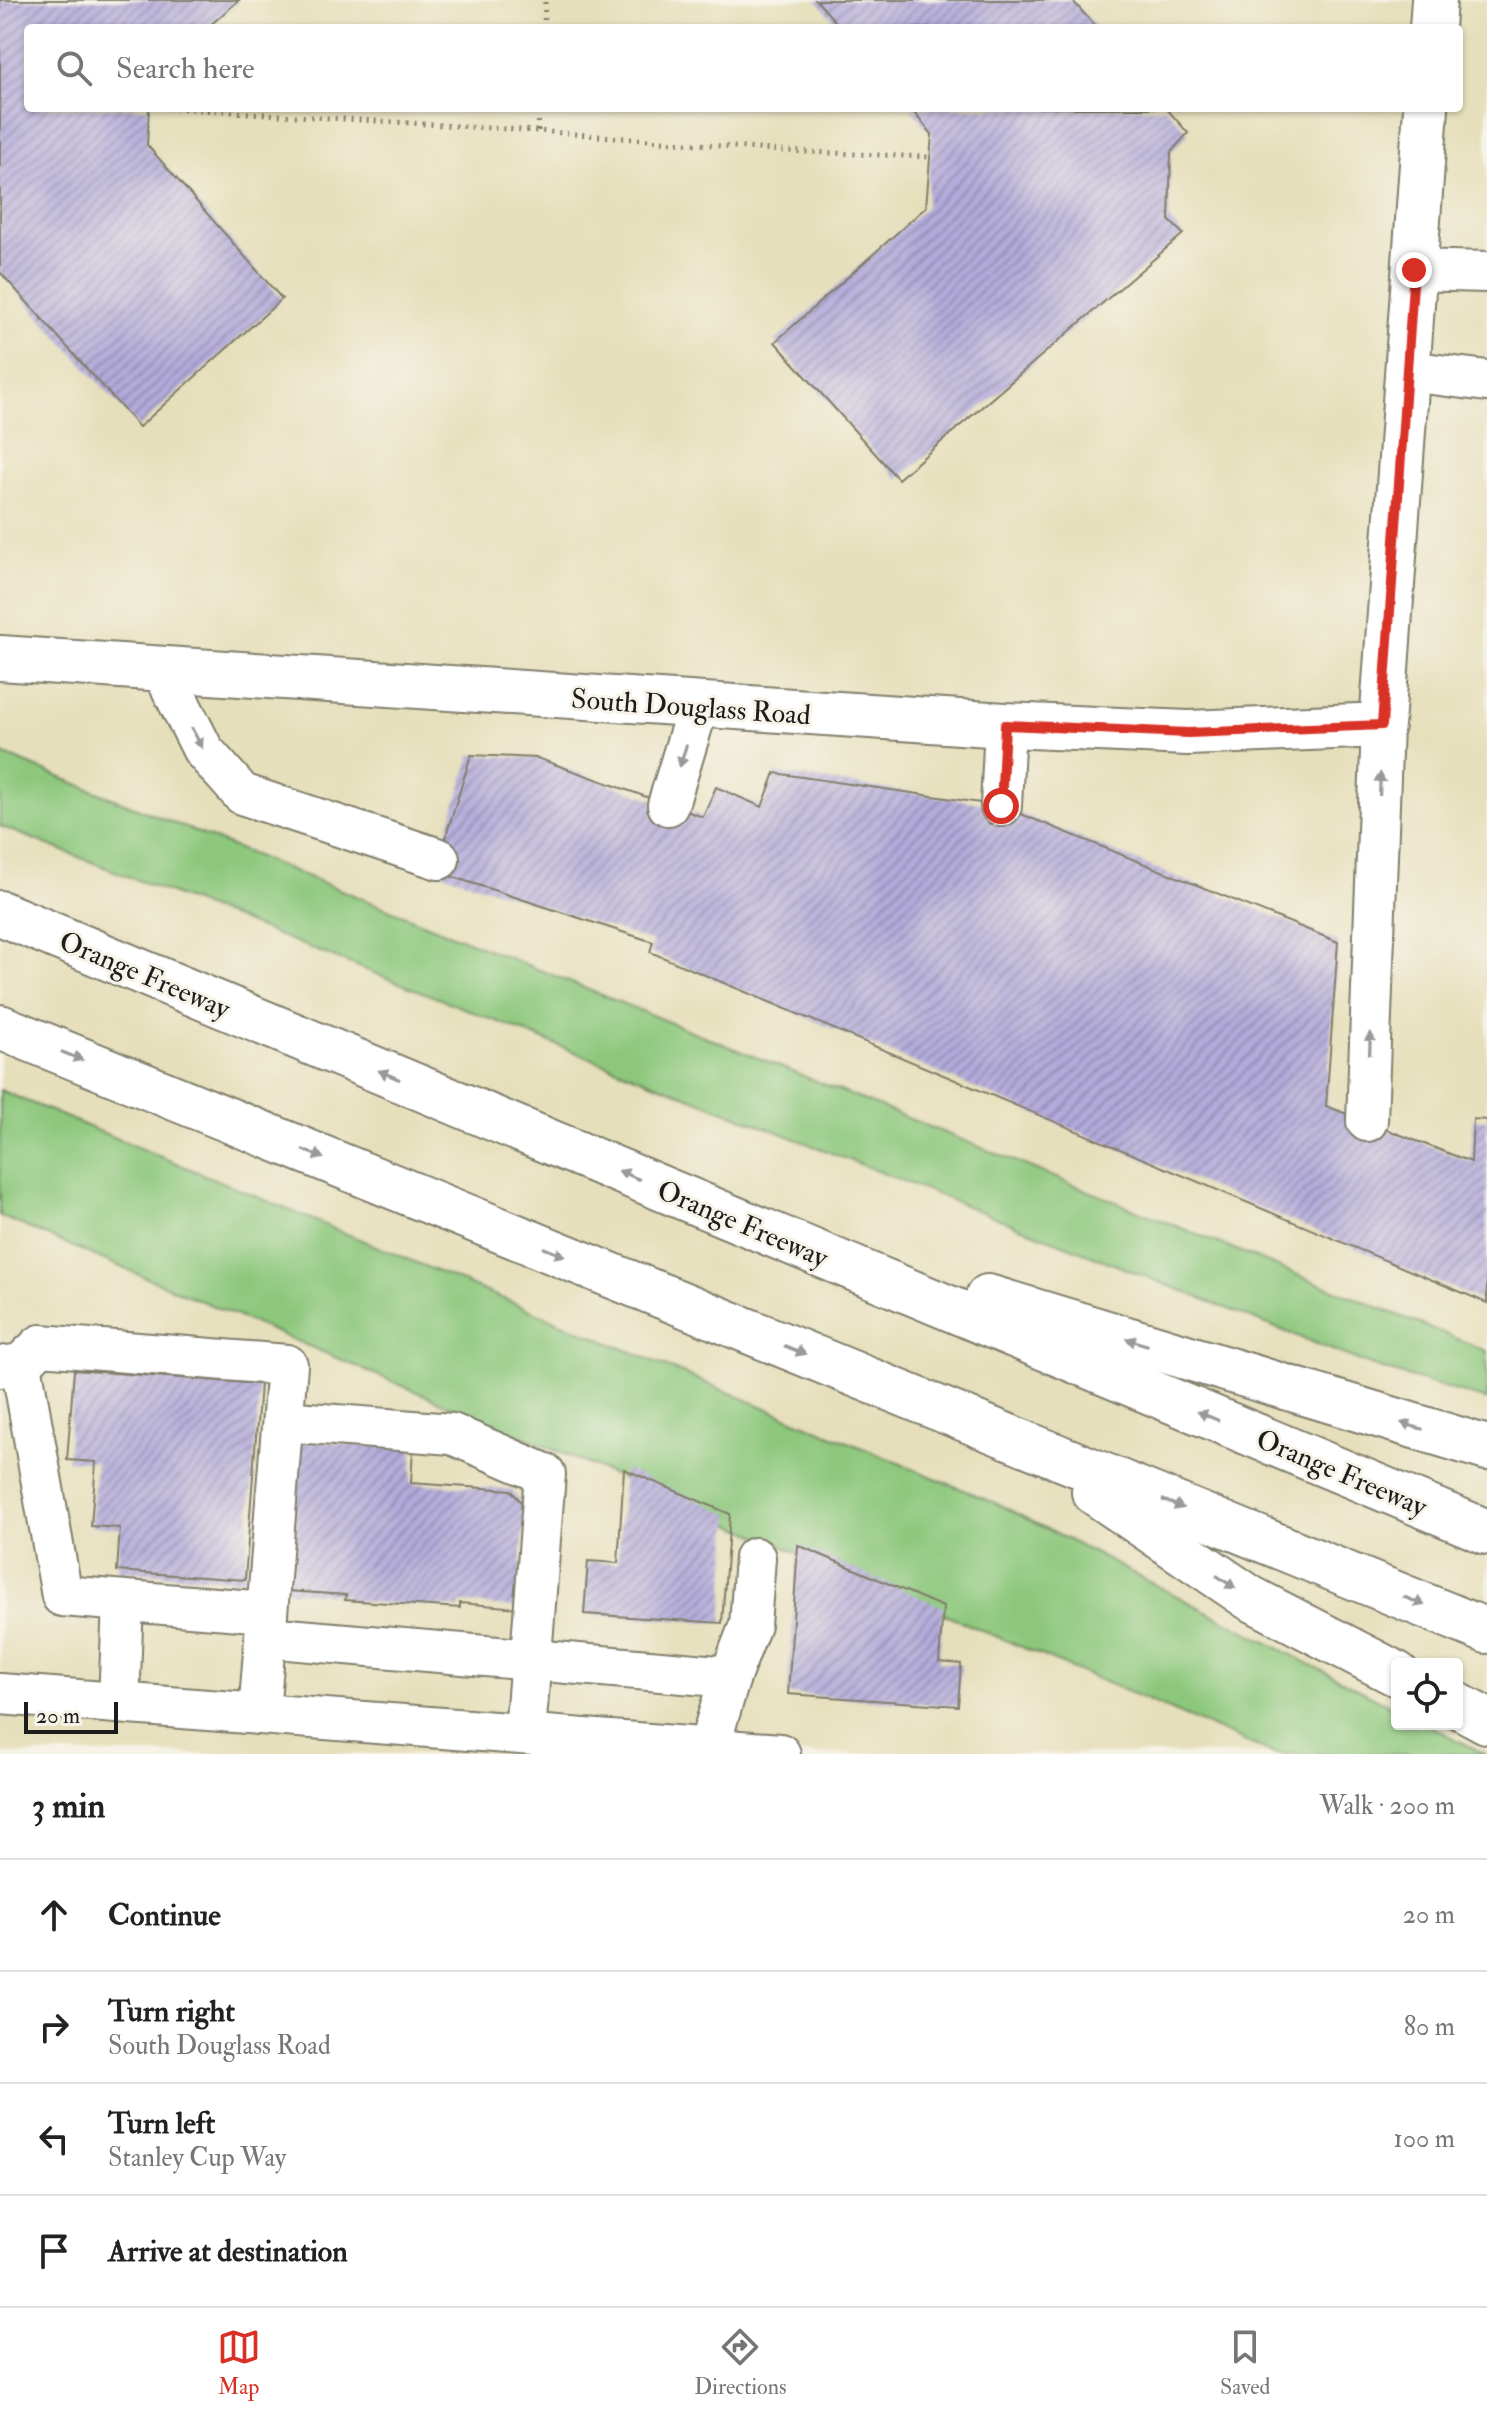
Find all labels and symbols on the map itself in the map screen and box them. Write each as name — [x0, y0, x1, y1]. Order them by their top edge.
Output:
route end — [1396, 252, 1432, 288]
street label: South Douglass Road — [570, 682, 812, 733]
one-way arrow — [191, 727, 204, 750]
one-way arrow — [676, 744, 689, 768]
one-way arrow — [1374, 771, 1387, 796]
route start — [983, 788, 1019, 824]
street label: Orange Freeway — [54, 924, 236, 1027]
one-way arrow — [1364, 1030, 1377, 1055]
one-way arrow — [60, 1050, 84, 1063]
one-way arrow — [377, 1068, 401, 1081]
one-way arrow — [301, 1148, 325, 1161]
one-way arrow — [617, 1168, 641, 1181]
street label: Orange Freeway — [652, 1173, 834, 1276]
one-way arrow — [542, 1246, 566, 1259]
one-way arrow — [1124, 1336, 1148, 1348]
one-way arrow — [783, 1344, 807, 1357]
one-way arrow — [1196, 1410, 1220, 1423]
one-way arrow — [1400, 1419, 1424, 1432]
street label: Orange Freeway — [1251, 1422, 1433, 1525]
one-way arrow — [1161, 1497, 1185, 1510]
one-way arrow — [1215, 1574, 1236, 1589]
one-way arrow — [1402, 1595, 1426, 1608]
scale bar — [24, 1698, 118, 1734]

